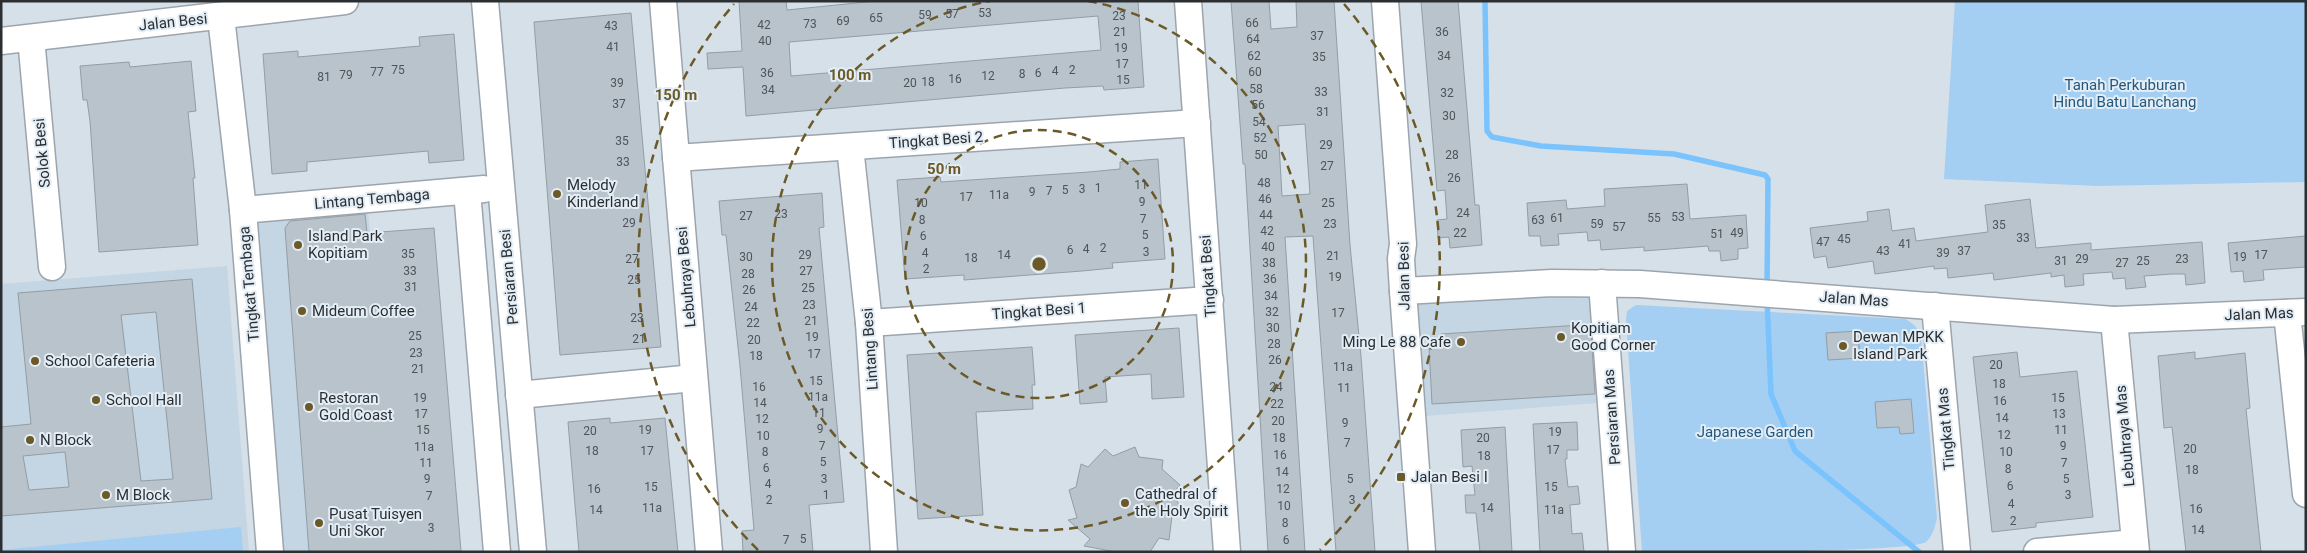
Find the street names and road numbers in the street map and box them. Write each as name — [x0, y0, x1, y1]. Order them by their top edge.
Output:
street label: Jalan Besi — [138, 9, 208, 35]
street label: Solok Besi — [30, 118, 54, 188]
street label: Tingkat Besi 2 — [888, 128, 984, 152]
street label: Lintang Tembaga — [314, 185, 430, 213]
street label: Tingkat Tembaga — [235, 225, 263, 343]
street label: Lebuhraya Besi — [673, 226, 699, 328]
street label: Persiaran Besi — [496, 229, 522, 325]
street label: Tingkat Besi — [1196, 234, 1220, 318]
street label: Jalan Besi — [1394, 241, 1414, 311]
street label: Jalan Mas — [1819, 288, 1889, 310]
street label: Tingkat Besi 1 — [991, 299, 1087, 323]
street label: Jalan Mas — [2224, 304, 2294, 324]
street label: Lintang Besi — [858, 307, 882, 391]
street label: Persiaran Mas — [1600, 369, 1624, 465]
street label: Lebuhraya Mas — [2112, 385, 2138, 487]
street label: Tingkat Mas — [1933, 387, 1959, 471]

